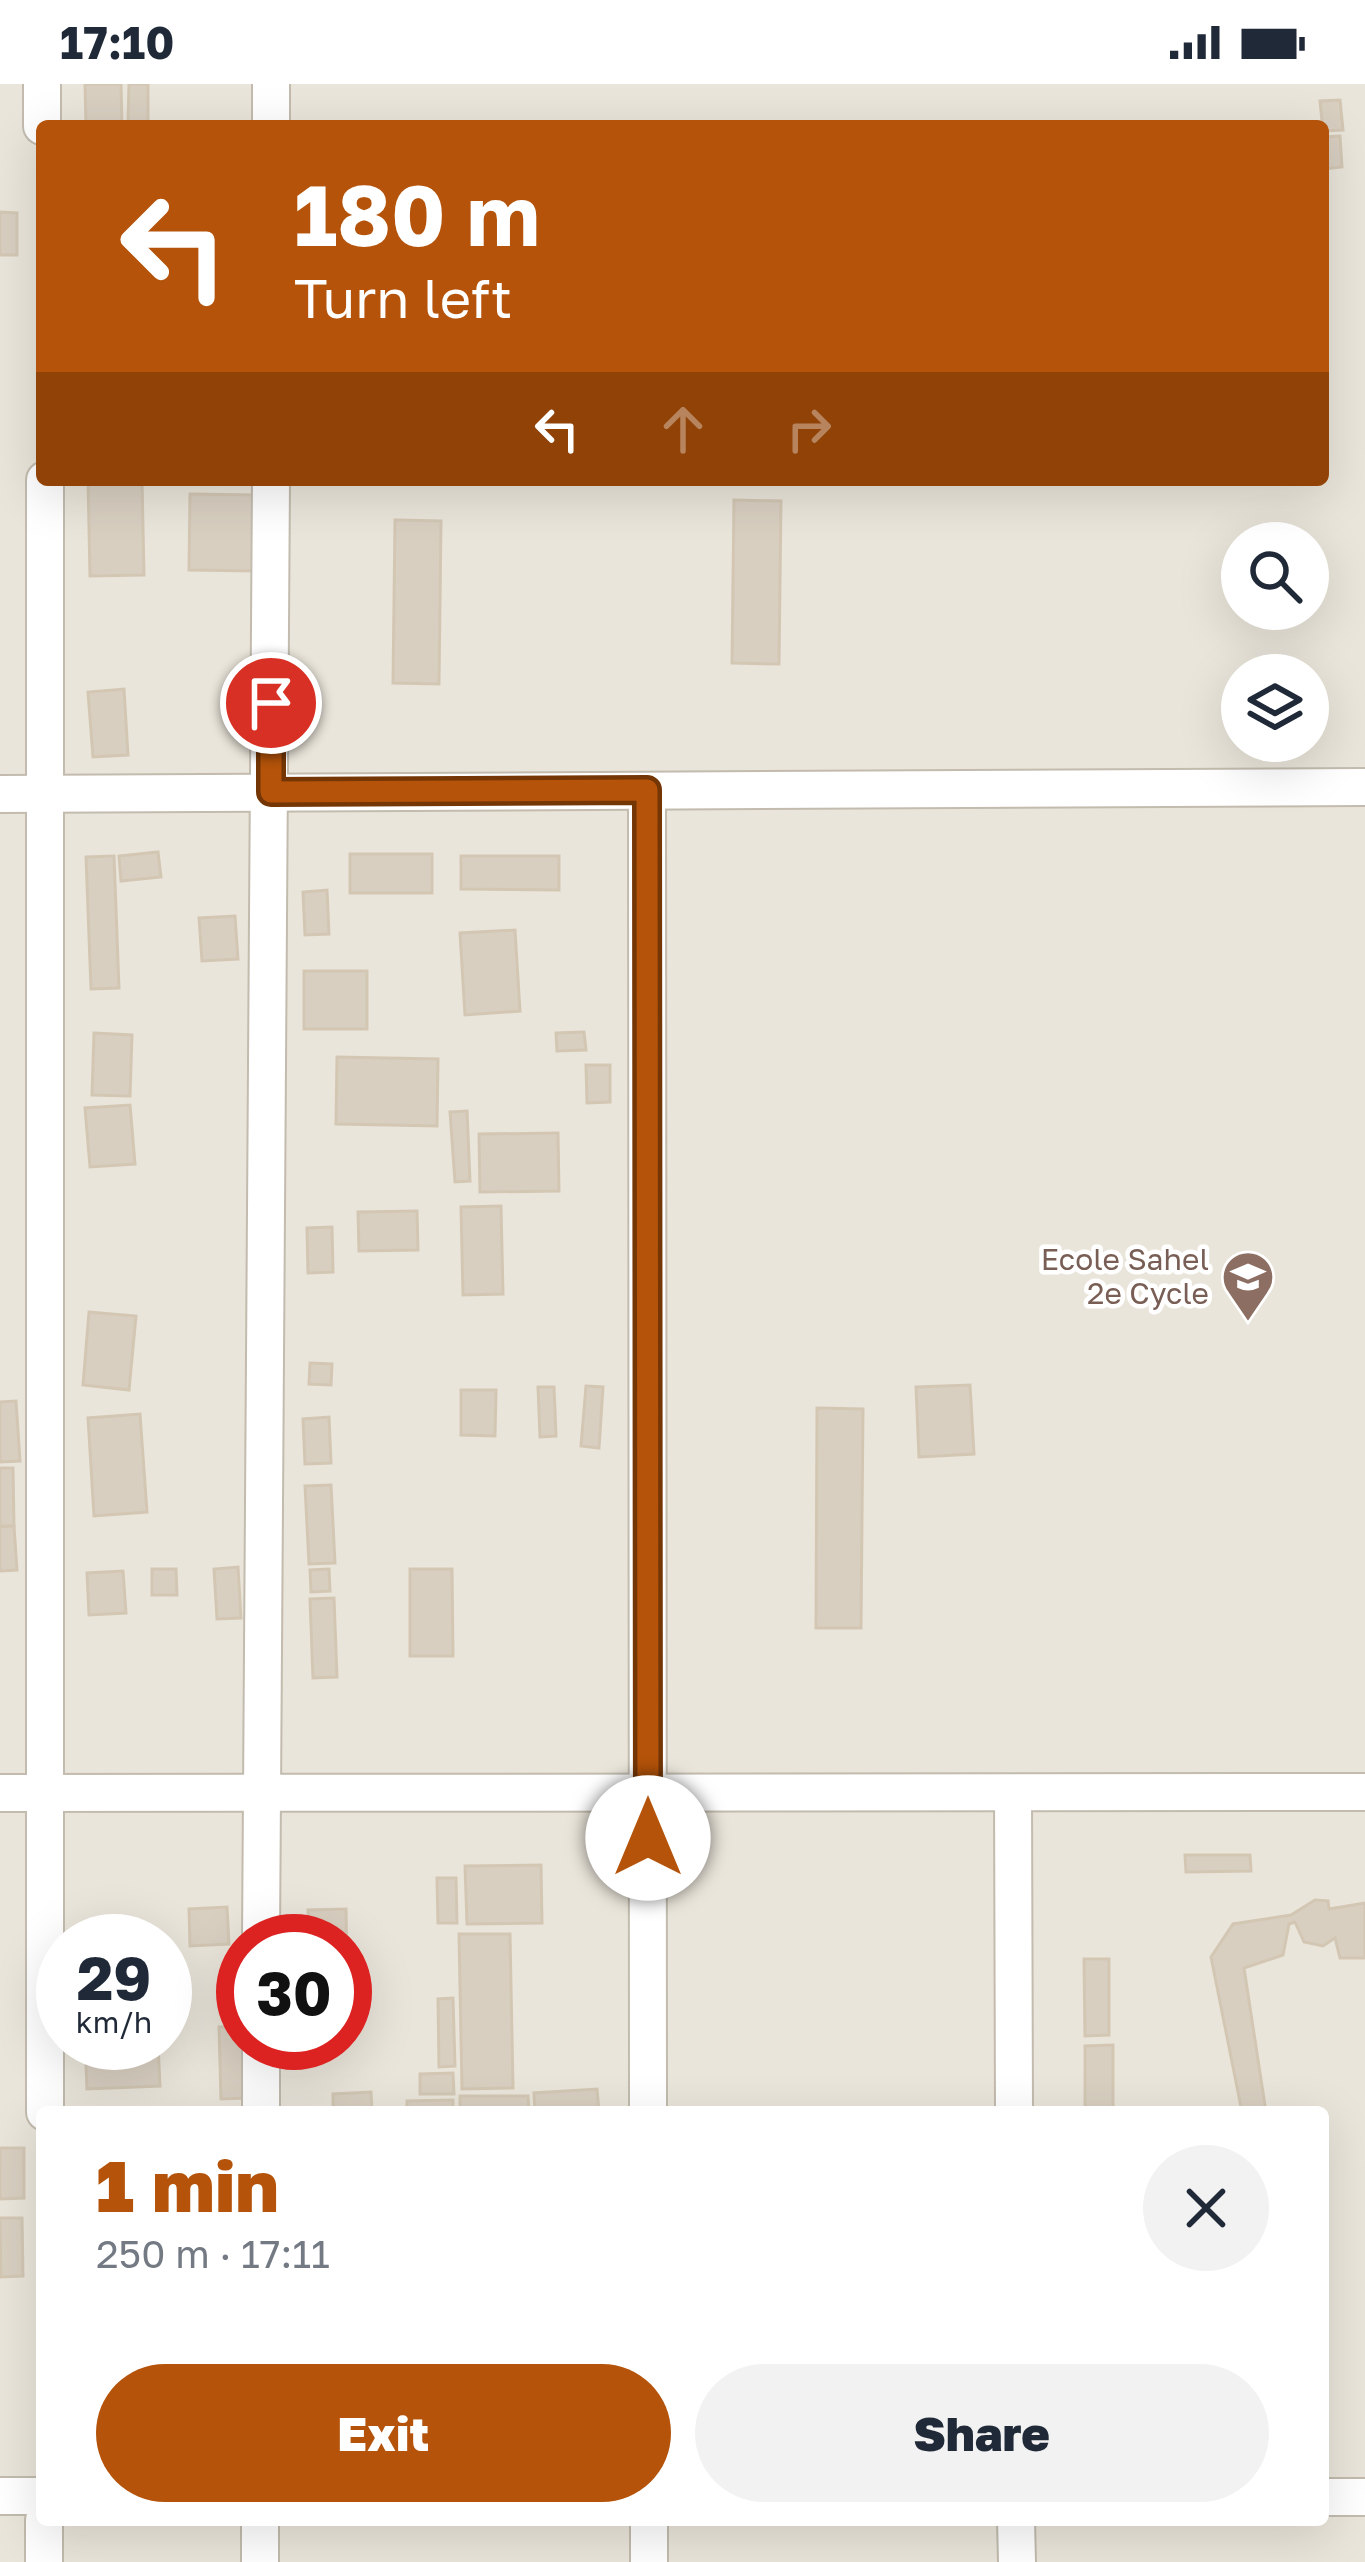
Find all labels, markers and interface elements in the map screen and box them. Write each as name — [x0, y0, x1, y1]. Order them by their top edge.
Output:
text: 17:10 — [60, 15, 175, 69]
text: 180 m — [294, 164, 540, 264]
icon: left — [96, 168, 252, 324]
text: Turn left — [294, 265, 512, 330]
icon: left — [524, 396, 590, 462]
icon: ahead — [650, 396, 716, 462]
icon: right — [776, 396, 842, 462]
map controls — [1221, 522, 1329, 762]
button: search — [1221, 522, 1329, 630]
pin — [220, 652, 322, 754]
button: layers — [1221, 654, 1329, 762]
icon: arrive — [238, 670, 304, 736]
place label: Ecole Sahel 2e Cycle — [1041, 1241, 1209, 1311]
school or university icon: Ecole Sahel 2e Cycle — [1220, 1249, 1276, 1323]
position arrow — [585, 1775, 711, 1901]
speed limit sign: 30 — [216, 1914, 372, 2070]
text: 29 — [77, 1941, 151, 2013]
text: km/h — [76, 2004, 152, 2040]
text: 1 min — [96, 2141, 279, 2228]
button: close — [1143, 2145, 1269, 2271]
text: 250 m · 17:11 — [96, 2230, 330, 2277]
button: Exit — [96, 2364, 671, 2502]
button: Share — [695, 2364, 1269, 2502]

